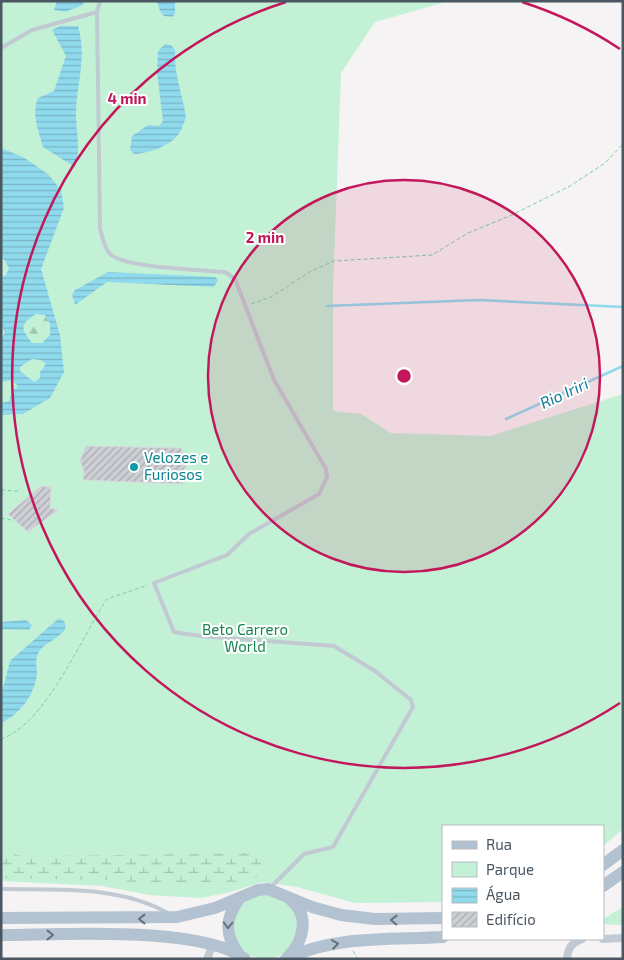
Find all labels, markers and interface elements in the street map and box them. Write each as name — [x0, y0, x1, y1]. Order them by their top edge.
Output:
text: 4 min — [107, 89, 147, 107]
text: 2 min — [246, 228, 284, 246]
centre of rings — [395, 367, 413, 385]
water label: Rio Iriri — [537, 373, 591, 412]
place label: Velozes e Furiosos — [144, 448, 208, 483]
marker: Velozes e Furiosos — [128, 461, 140, 473]
park label: Beto Carrero World — [202, 620, 288, 655]
legend — [442, 825, 604, 940]
text: Rua — [486, 835, 512, 853]
text: Parque — [486, 860, 534, 878]
text: Água — [486, 885, 521, 903]
text: Edifício — [486, 910, 536, 928]
one-way arrow — [138, 913, 146, 924]
one-way arrow — [390, 915, 398, 925]
one-way arrow — [223, 922, 234, 930]
one-way arrow — [46, 930, 54, 940]
one-way arrow — [331, 939, 339, 949]

